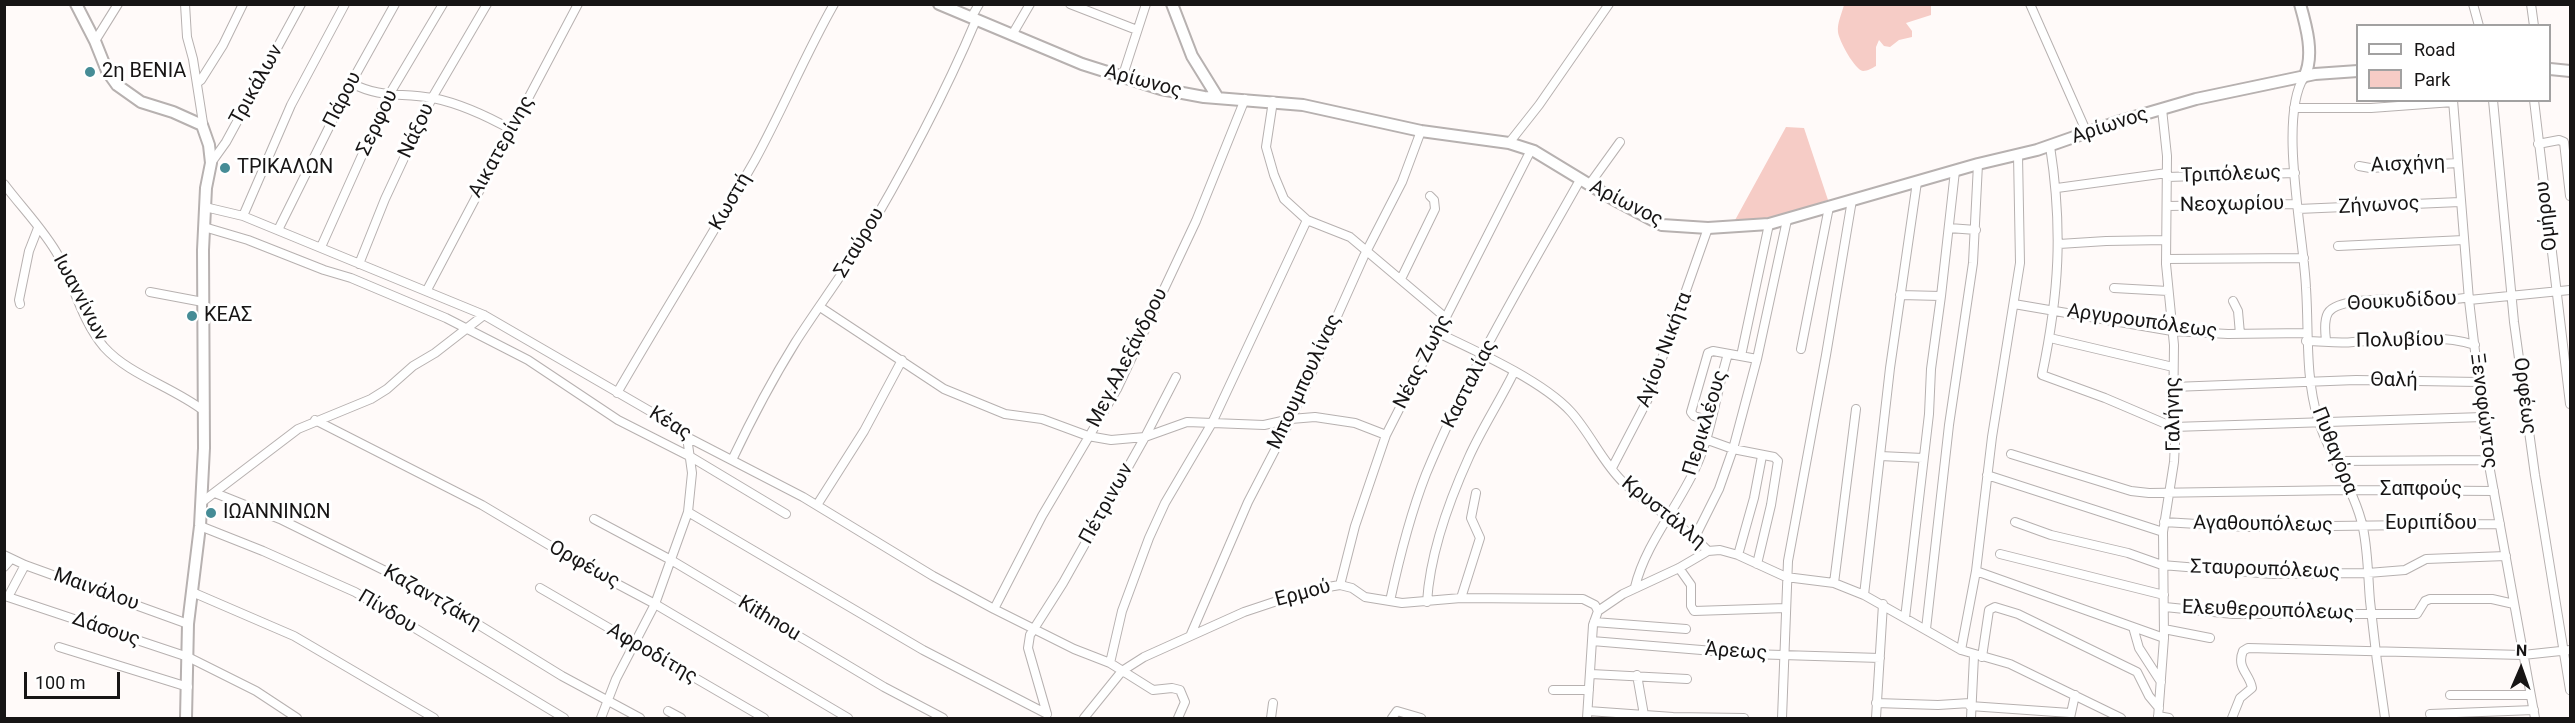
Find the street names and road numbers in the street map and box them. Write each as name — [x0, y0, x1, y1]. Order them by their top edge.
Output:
street label: Τρικάλων — [225, 41, 289, 129]
street label: Αρίωνος — [1102, 60, 1184, 104]
street label: Πάρου — [319, 68, 367, 132]
street label: Σερφου — [352, 86, 404, 160]
street label: Αικατερίνης — [464, 92, 540, 202]
street label: Νάξου — [394, 100, 440, 162]
street label: Αρίωνος — [2069, 102, 2151, 150]
street label: Αισχήνη — [2371, 152, 2445, 178]
street label: Τριπόλεως — [2180, 161, 2282, 189]
street label: Κωστή — [705, 169, 757, 235]
street label: Αρίωνος — [1585, 175, 1667, 233]
street label: Ομήρου — [2531, 180, 2563, 252]
street label: Νεοχωρίου — [2180, 192, 2284, 218]
street label: Ζήνωνος — [2338, 192, 2420, 220]
street label: Σταύρου — [830, 204, 890, 282]
street label: Ιωαννίνων — [47, 251, 113, 345]
street label: Μεγ.Αλεξάνδρου — [1083, 284, 1173, 432]
street label: Θουκυδίδου — [2347, 287, 2457, 317]
street label: Αγίου Νικήτα — [1632, 289, 1698, 411]
street label: Αργυρουπόλεως — [2065, 300, 2219, 344]
street label: Μπουμπουλίνας — [1263, 311, 1347, 453]
street label: Νέας Ζωής — [1389, 311, 1457, 413]
street label: Πολυβίου — [2356, 328, 2444, 354]
street label: Κασταλίας — [1437, 336, 1503, 432]
street label: Ξενοφώντος — [2464, 352, 2502, 470]
street label: Ορφέως — [2507, 356, 2541, 436]
street label: Περικλέους — [1679, 367, 1733, 479]
street label: Θαλή — [2370, 369, 2418, 393]
street label: Γαλήνης — [2161, 376, 2187, 452]
street label: Κέας — [644, 402, 696, 446]
street label: Πυθαγόρα — [2306, 404, 2362, 498]
street label: Πέτρινων — [1075, 459, 1139, 549]
street label: Κρυστάλλη — [1616, 472, 1710, 554]
street label: Σαπφούς — [2380, 478, 2462, 502]
street label: Αγαθουπόλεως — [2193, 512, 2333, 538]
street label: Ευριπίδου — [2385, 512, 2477, 536]
street label: Ορφέως — [544, 536, 624, 594]
street label: Σταυρουπόλεως — [2190, 555, 2340, 585]
street label: Καζαντζάκη — [379, 560, 485, 636]
street label: Μαινάλου — [50, 563, 142, 617]
street label: Ερμού — [1273, 575, 1333, 613]
street label: Πίνδου — [353, 585, 421, 639]
street label: Κithnou — [733, 591, 805, 647]
street label: Ελευθερουπόλεως — [2181, 596, 2355, 626]
street label: Δάσους — [69, 607, 143, 653]
street label: Αφροδίτης — [603, 619, 701, 689]
street label: Άρεως — [1704, 638, 1768, 666]

